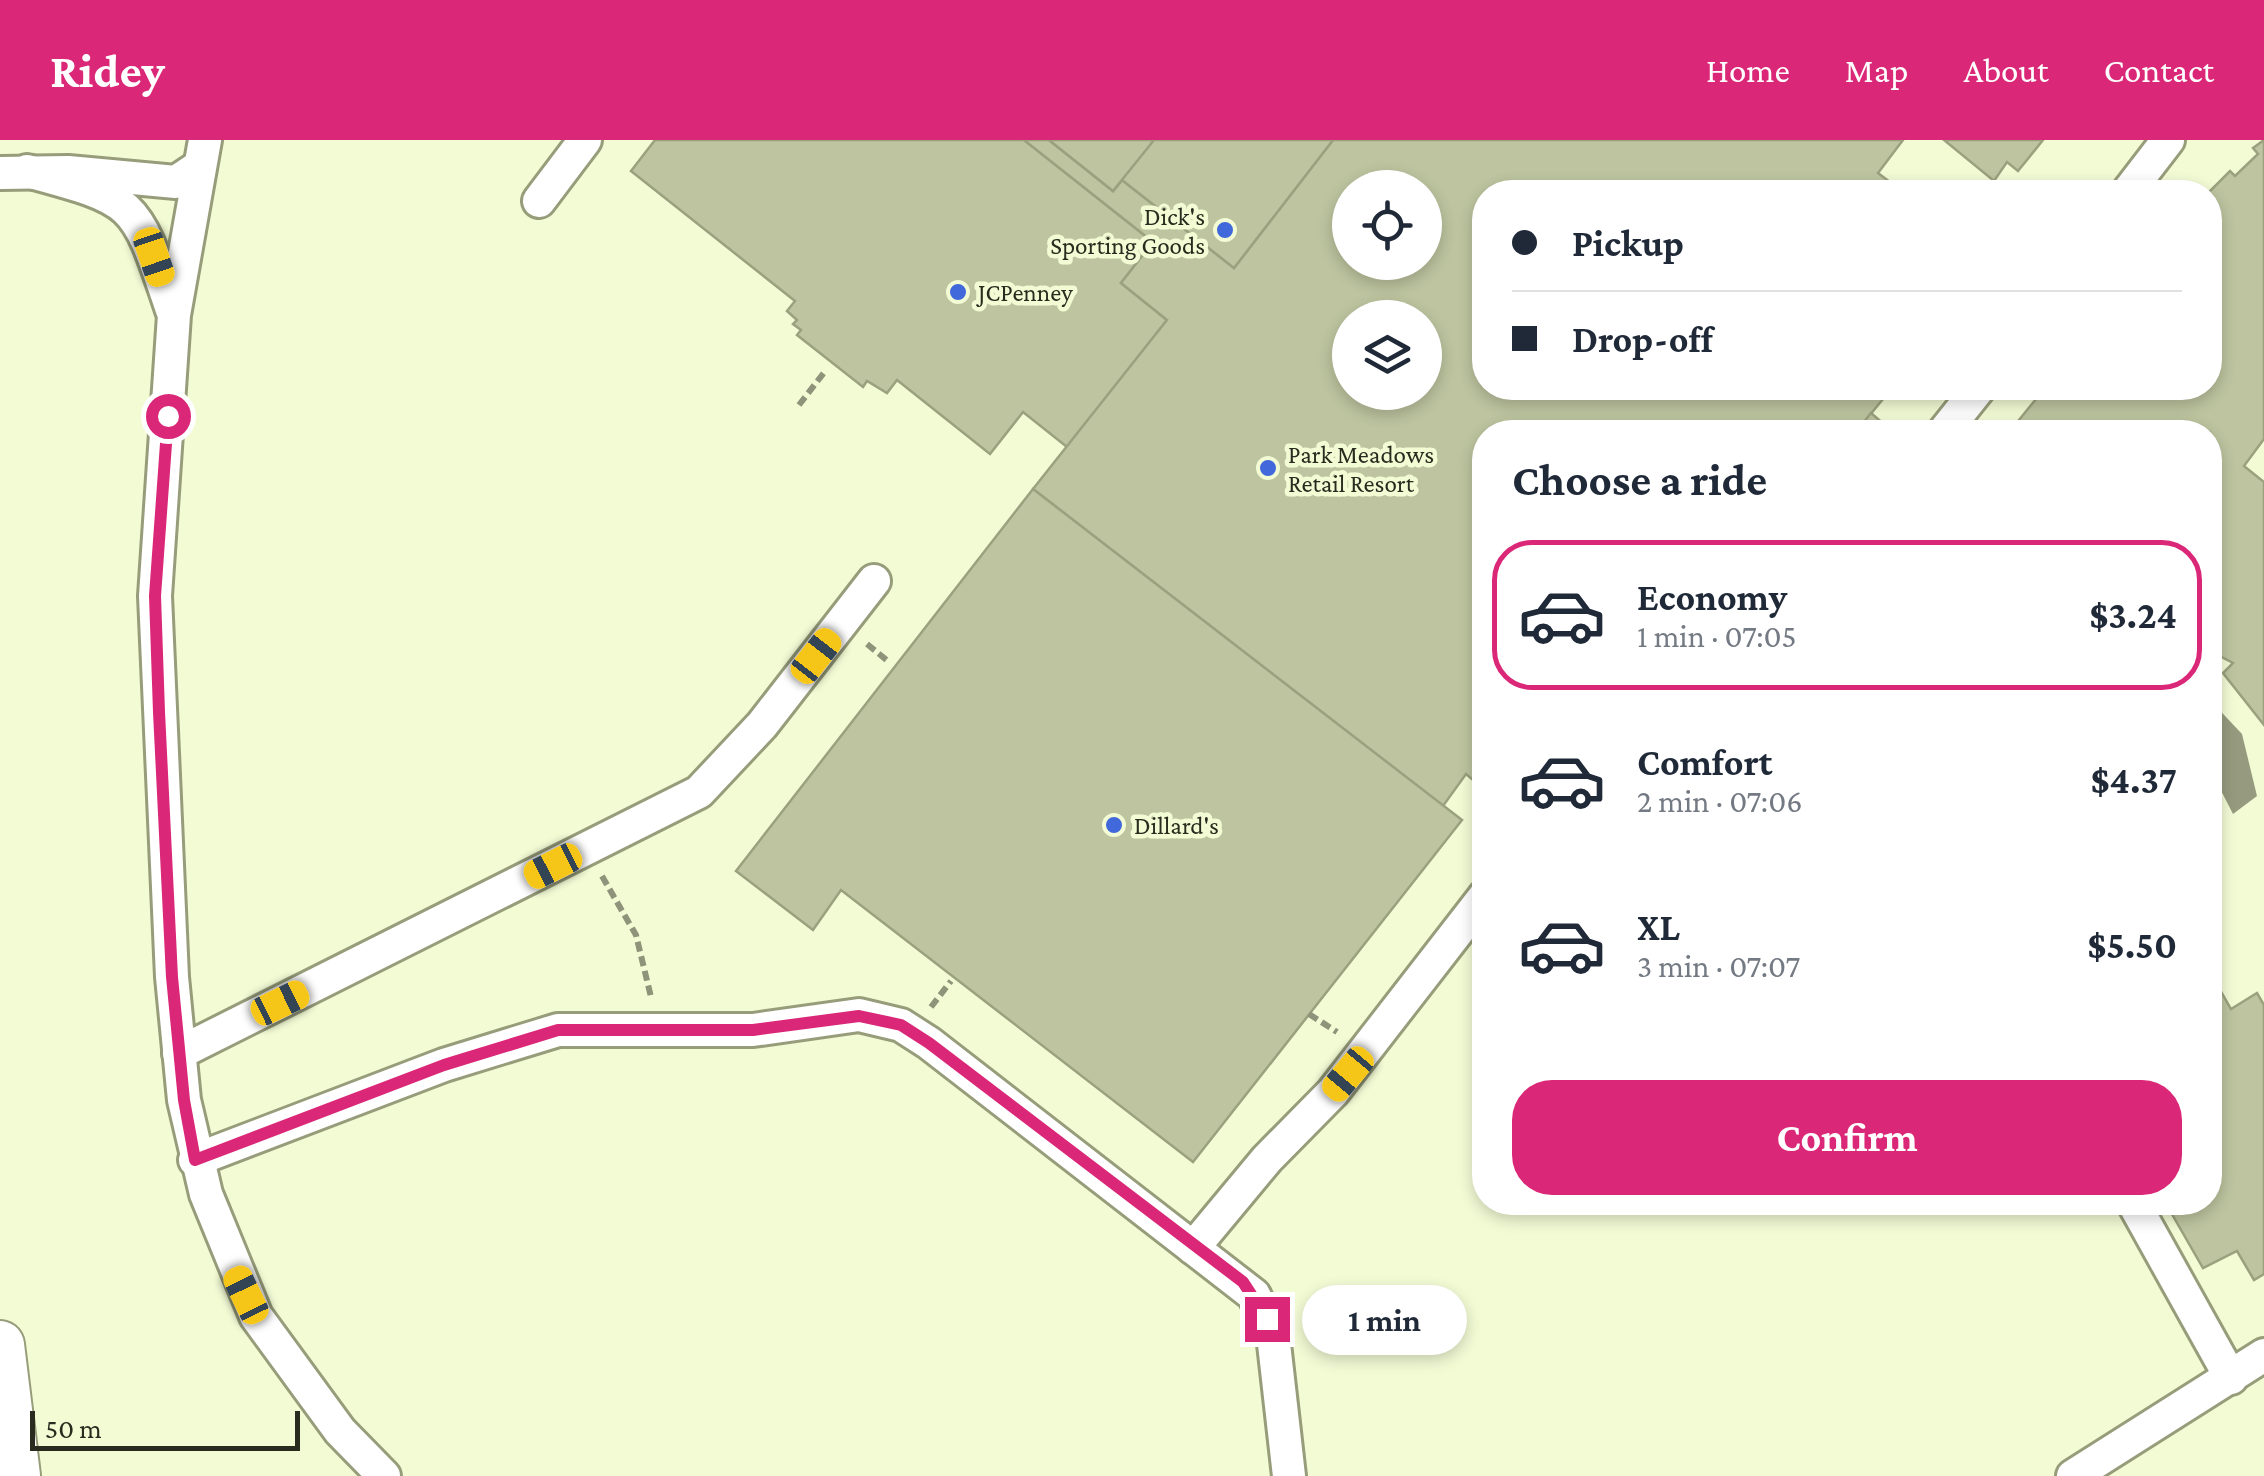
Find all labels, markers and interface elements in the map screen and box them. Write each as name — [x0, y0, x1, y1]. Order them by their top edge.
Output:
text: Ridey — [50, 44, 165, 97]
text: Home — [1706, 51, 1790, 90]
text: Map — [1845, 51, 1908, 90]
text: About — [1963, 51, 2049, 90]
text: Contact — [2104, 51, 2214, 90]
map controls — [1332, 170, 1442, 410]
button: locate — [1332, 170, 1442, 280]
place label: Dick's Sporting Goods — [1050, 203, 1205, 260]
marker: Dick's Sporting Goods — [1214, 219, 1236, 241]
text: Pickup — [1572, 222, 1684, 264]
car — [130, 224, 178, 290]
place label: JCPenney — [976, 279, 1073, 307]
marker: JCPenney — [947, 281, 969, 303]
button: layers — [1332, 300, 1442, 410]
text: Drop-off — [1572, 318, 1713, 360]
route start — [146, 394, 191, 439]
place label: Park Meadows Retail Resort — [1288, 441, 1434, 497]
text: Choose a ride — [1512, 455, 1767, 505]
marker: Park Meadows Retail Resort — [1257, 457, 1279, 479]
icon: car — [1517, 570, 1607, 660]
text: Economy — [1637, 576, 1787, 618]
text: $3.24 — [2089, 594, 2177, 636]
text: 1 min · 07:05 — [1637, 618, 1797, 654]
car — [786, 623, 846, 689]
icon: car — [1517, 735, 1607, 825]
text: Comfort — [1637, 741, 1773, 783]
text: $4.37 — [2091, 759, 2177, 801]
text: 2 min · 07:06 — [1637, 783, 1802, 819]
place label: Dillard's — [1134, 812, 1219, 839]
marker: Dillard's — [1103, 814, 1125, 836]
car — [519, 839, 587, 893]
icon: car — [1517, 900, 1607, 990]
text: XL — [1637, 906, 1680, 948]
text: $5.50 — [2087, 924, 2177, 966]
text: 3 min · 07:07 — [1637, 948, 1800, 984]
car — [246, 976, 314, 1030]
car — [1317, 1041, 1379, 1107]
button: Confirm — [1512, 1080, 2182, 1195]
car — [219, 1261, 273, 1329]
callout: 1 min — [1302, 1284, 1467, 1354]
route end — [1245, 1297, 1290, 1342]
text: 1 min — [1348, 1302, 1421, 1338]
scale bar — [30, 1406, 300, 1450]
text: 50 m — [45, 1413, 102, 1444]

